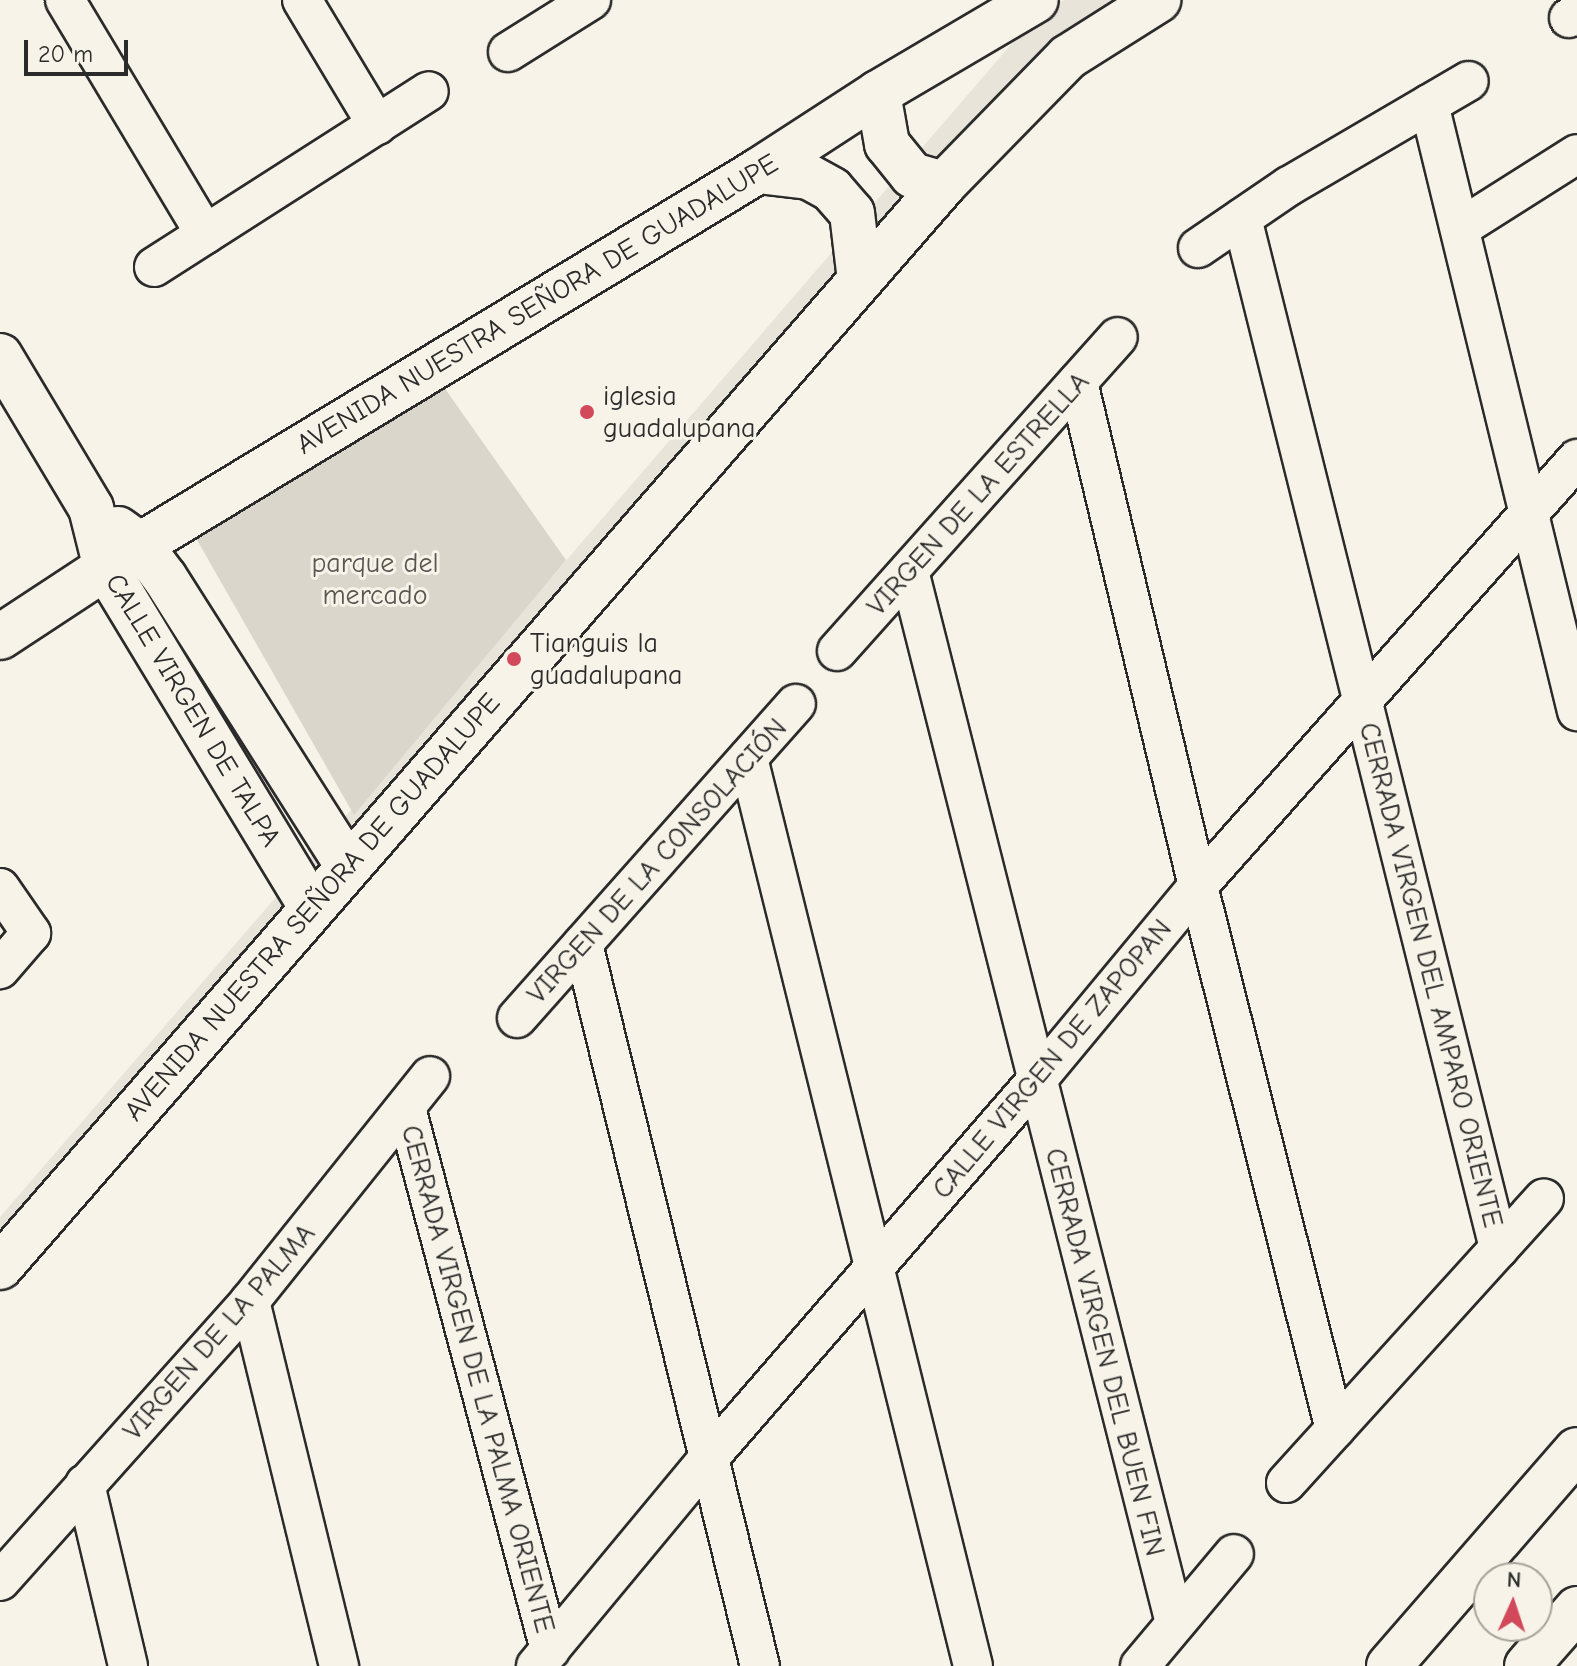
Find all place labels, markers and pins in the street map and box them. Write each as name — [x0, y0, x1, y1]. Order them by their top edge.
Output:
place label: iglesia guadalupana — [603, 379, 756, 445]
marker: iglesia guadalupana — [578, 403, 596, 421]
place label: Tianguis la guadalupana — [530, 626, 683, 692]
marker: Tianguis la guadalupana — [505, 650, 523, 668]

